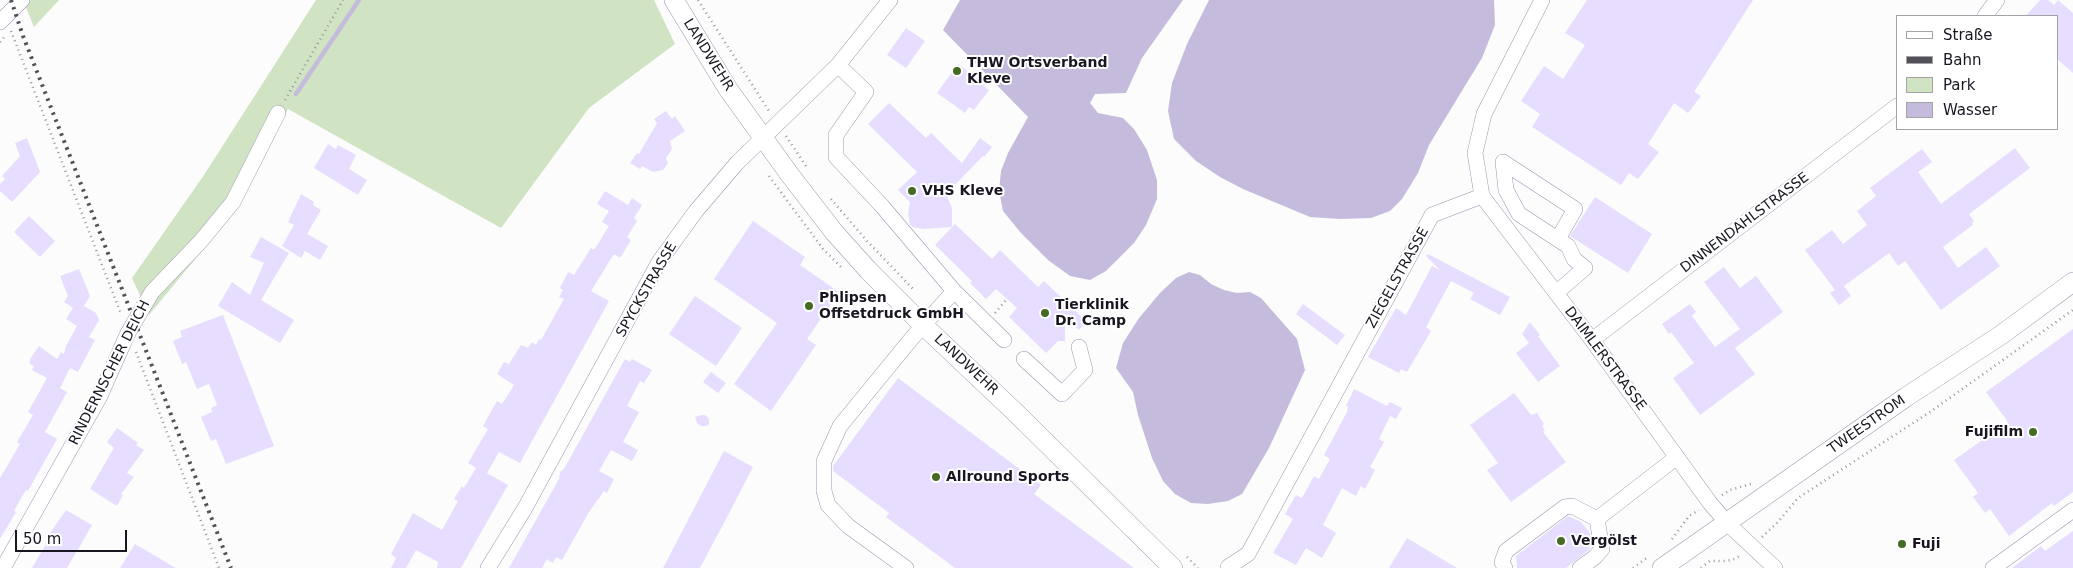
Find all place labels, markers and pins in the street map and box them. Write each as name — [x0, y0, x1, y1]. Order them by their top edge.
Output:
place label: THW Ortsverband Kleve — [967, 55, 1107, 88]
marker: THW Ortsverband Kleve — [951, 65, 963, 77]
place label: VHS Kleve — [922, 183, 1003, 199]
marker: VHS Kleve — [906, 185, 918, 197]
place label: Phlipsen Offsetdruck GmbH — [819, 290, 964, 322]
place label: Tierklinik Dr. Camp — [1055, 297, 1129, 330]
marker: Phlipsen Offsetdruck GmbH — [803, 300, 815, 312]
marker: Tierklinik Dr. Camp — [1039, 307, 1051, 319]
place label: Fujifilm — [1965, 424, 2023, 440]
marker: Fujifilm — [2027, 426, 2039, 438]
place label: Allround Sports — [946, 469, 1069, 485]
marker: Allround Sports — [930, 471, 942, 483]
place label: Vergölst — [1571, 533, 1637, 549]
marker: Vergölst — [1555, 535, 1567, 547]
place label: Fuji — [1912, 536, 1940, 552]
marker: Fuji — [1896, 538, 1908, 550]

